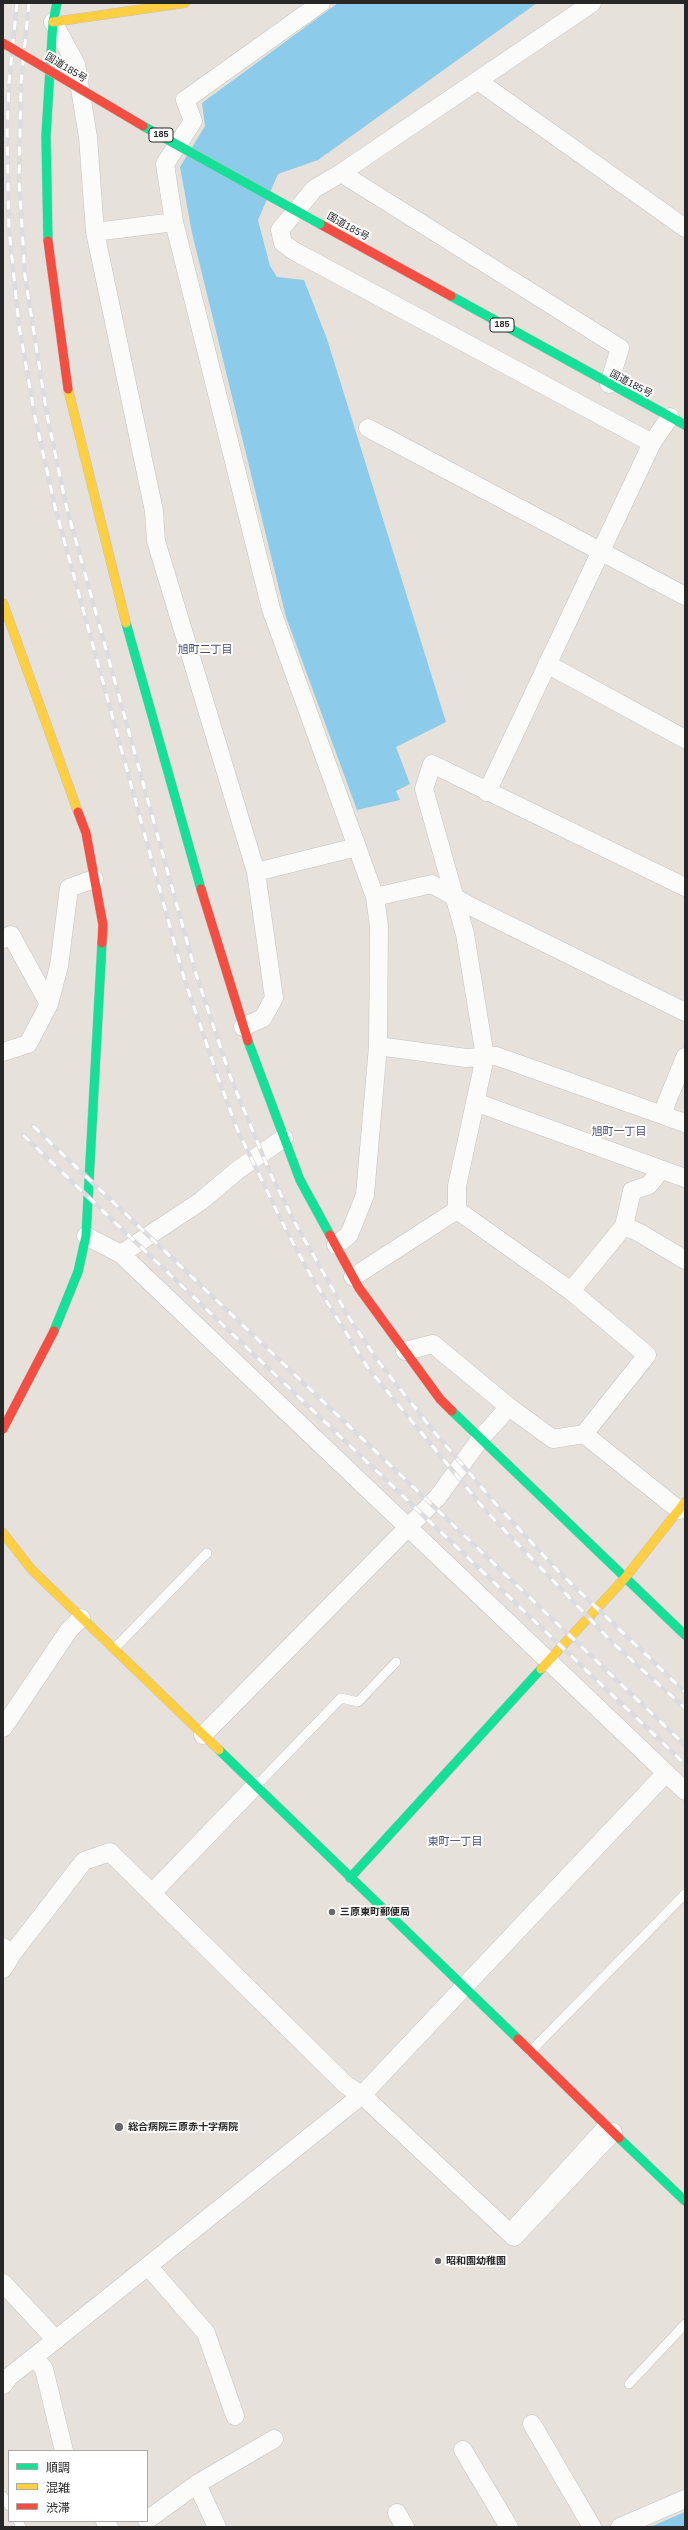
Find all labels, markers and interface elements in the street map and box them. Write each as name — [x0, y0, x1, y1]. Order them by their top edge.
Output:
street label: 国道185号 — [43, 51, 89, 85]
road number: 185 — [149, 128, 173, 142]
street label: 国道185号 — [325, 210, 371, 244]
road number: 185 — [490, 318, 514, 332]
street label: 国道185号 — [608, 368, 654, 400]
district label: 旭町二丁目 — [178, 643, 232, 657]
district label: 旭町一丁目 — [592, 1125, 646, 1139]
district label: 東町一丁目 — [428, 1835, 482, 1849]
place label: 三原東町郵便局 — [340, 1906, 410, 1918]
marker: 三原東町郵便局 — [327, 1907, 337, 1917]
marker: 総合病院三原赤十字病院 — [113, 2121, 125, 2133]
place label: 総合病院三原赤十字病院 — [128, 2121, 238, 2133]
place label: 昭和園幼稚園 — [446, 2255, 506, 2267]
marker: 昭和園幼稚園 — [433, 2256, 443, 2266]
legend — [8, 2450, 148, 2522]
text: 順調 — [46, 2461, 70, 2475]
text: 混雑 — [46, 2481, 70, 2495]
text: 渋滞 — [46, 2501, 70, 2515]

